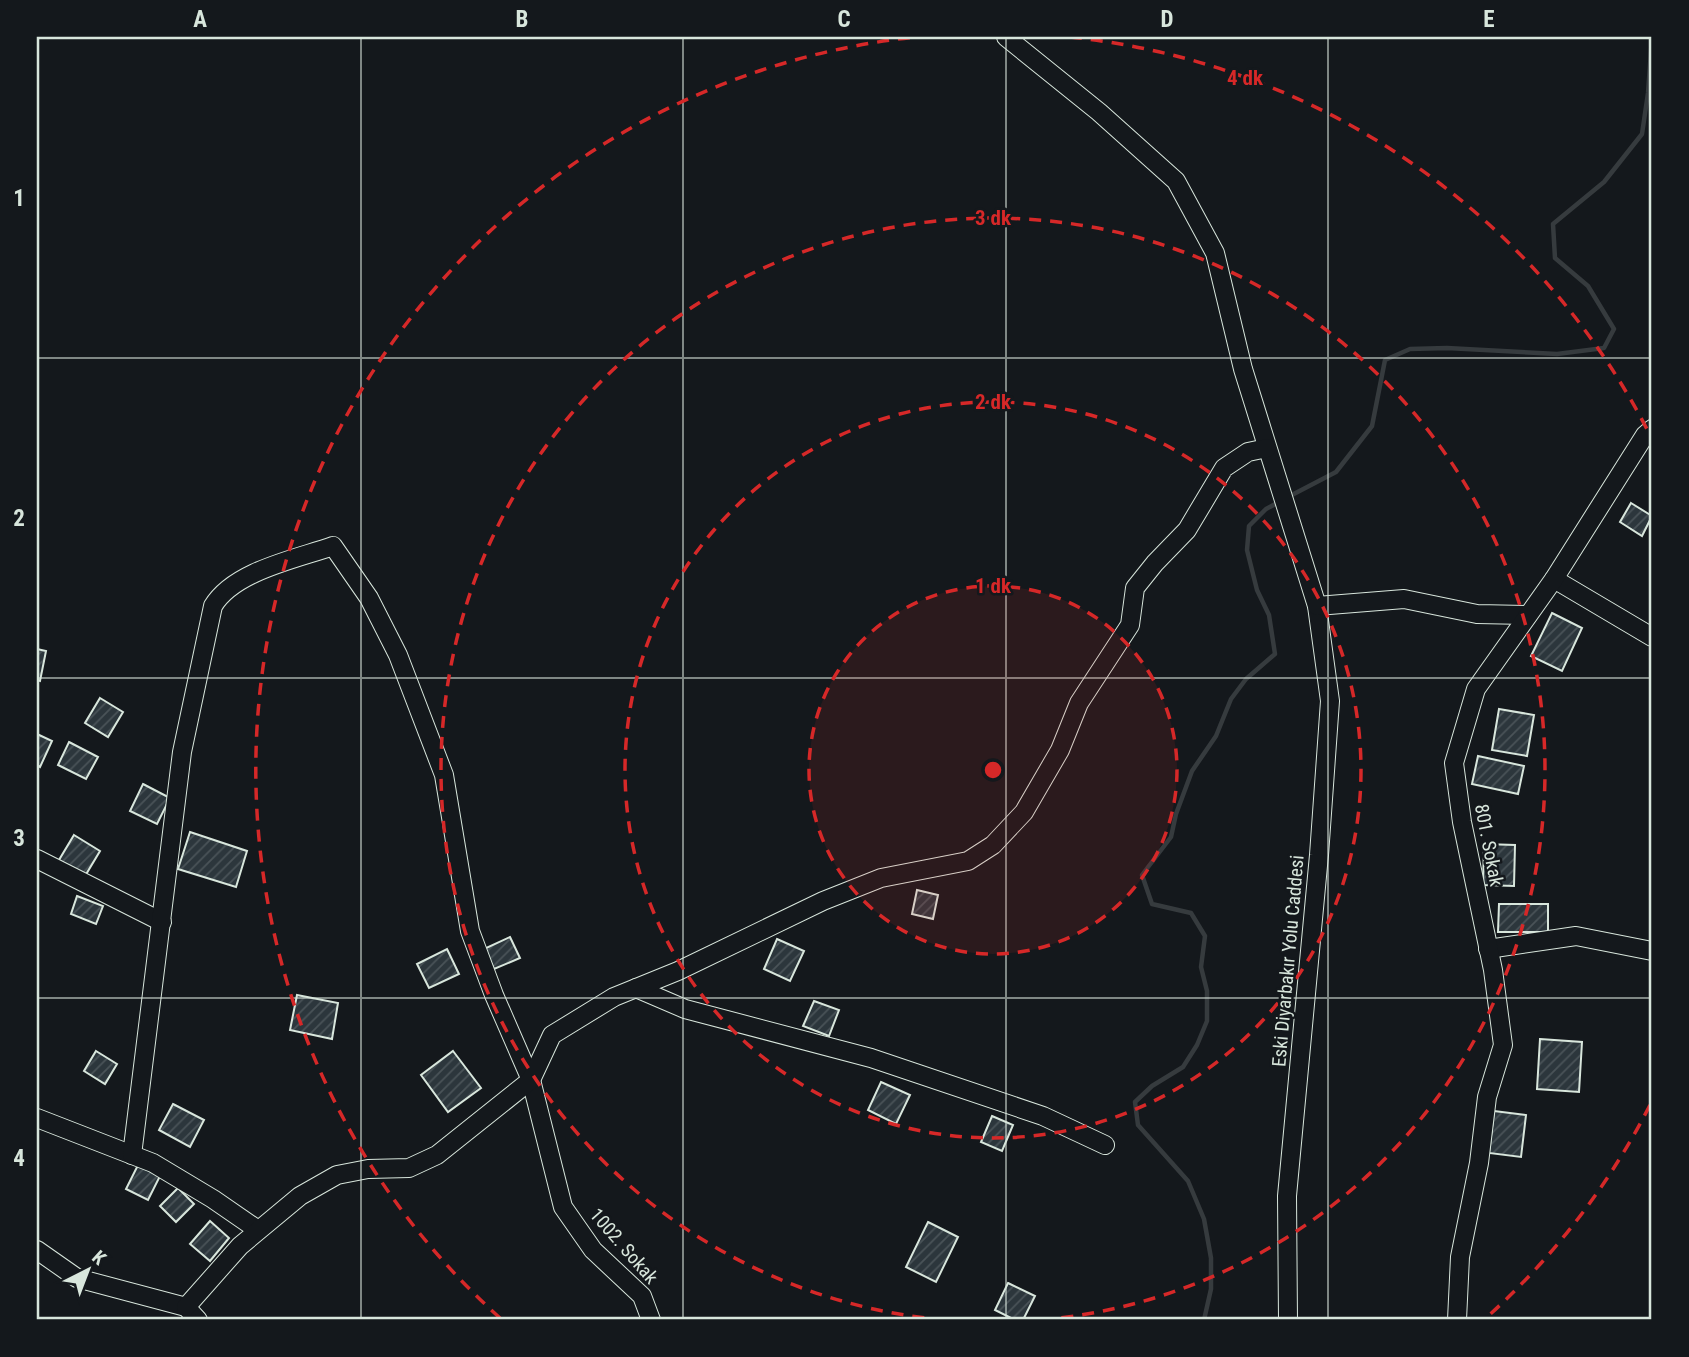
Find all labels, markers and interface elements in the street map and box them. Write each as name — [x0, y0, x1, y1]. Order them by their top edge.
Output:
text: A — [193, 6, 207, 33]
text: B — [516, 6, 528, 33]
text: C — [837, 6, 851, 33]
text: D — [1161, 6, 1174, 33]
text: E — [1483, 6, 1495, 33]
text: 4 dk — [1227, 66, 1264, 90]
text: 1 — [13, 185, 25, 212]
text: 3 dk — [975, 206, 1012, 230]
text: 2 dk — [975, 390, 1012, 414]
text: 2 — [13, 505, 25, 532]
text: 1 dk — [975, 574, 1012, 598]
centre of rings — [981, 758, 1005, 782]
street label: 801. Sokak — [1470, 802, 1508, 888]
text: 3 — [13, 825, 25, 852]
street label: Eski Diyarbakır Yolu Caddesi — [1267, 854, 1309, 1068]
text: 4 — [13, 1145, 25, 1172]
street label: 1002. Sokak — [585, 1204, 663, 1289]
north arrow — [52, 1234, 122, 1304]
text: K — [87, 1246, 111, 1270]

